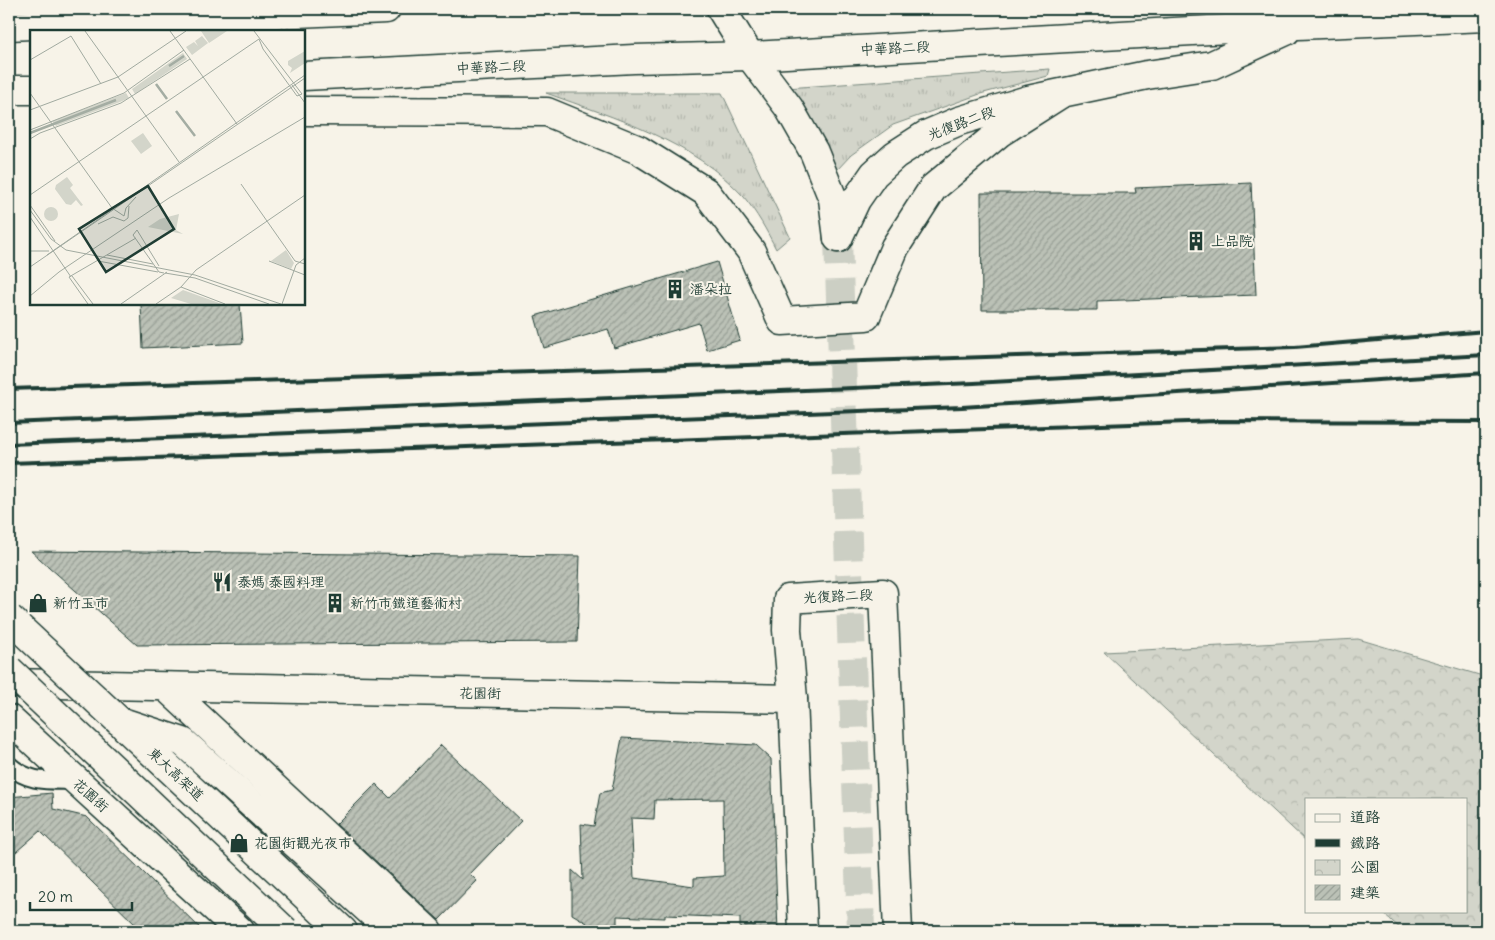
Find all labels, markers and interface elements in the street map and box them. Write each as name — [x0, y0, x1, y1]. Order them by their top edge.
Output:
inset map — [30, 30, 305, 305]
street label: 中華路二段 — [860, 37, 930, 59]
street label: 中華路二段 — [456, 56, 526, 78]
street label: 光復路二段 — [925, 102, 997, 144]
building icon: 上品院 — [1185, 230, 1207, 252]
place label: 上品院 — [1211, 232, 1253, 250]
building icon: 潘朵拉 — [664, 278, 686, 300]
place label: 潘朵拉 — [690, 280, 732, 298]
restaurant icon: 泰媽 泰國料理 — [211, 571, 233, 593]
place label: 泰媽 泰國料理 — [237, 573, 324, 591]
street label: 光復路二段 — [803, 585, 873, 607]
shop icon: 新竹玉市 — [27, 592, 49, 614]
building icon: 新竹市鐵道藝術村 — [324, 592, 346, 614]
place label: 新竹玉市 — [53, 594, 109, 612]
place label: 新竹市鐵道藝術村 — [350, 594, 462, 612]
street label: 花園街 — [459, 684, 501, 702]
street label: 東大高架道 — [144, 744, 208, 804]
street label: 花園街 — [69, 774, 113, 816]
legend — [1305, 798, 1468, 912]
text: 道路 — [1350, 807, 1380, 826]
shop icon: 花園街觀光夜市 — [228, 832, 250, 854]
text: 鐵路 — [1350, 833, 1380, 852]
place label: 花園街觀光夜市 — [254, 834, 352, 852]
text: 公園 — [1350, 857, 1380, 876]
scale bar — [30, 880, 132, 912]
text: 建築 — [1350, 883, 1380, 902]
text: 20 m — [38, 887, 73, 906]

